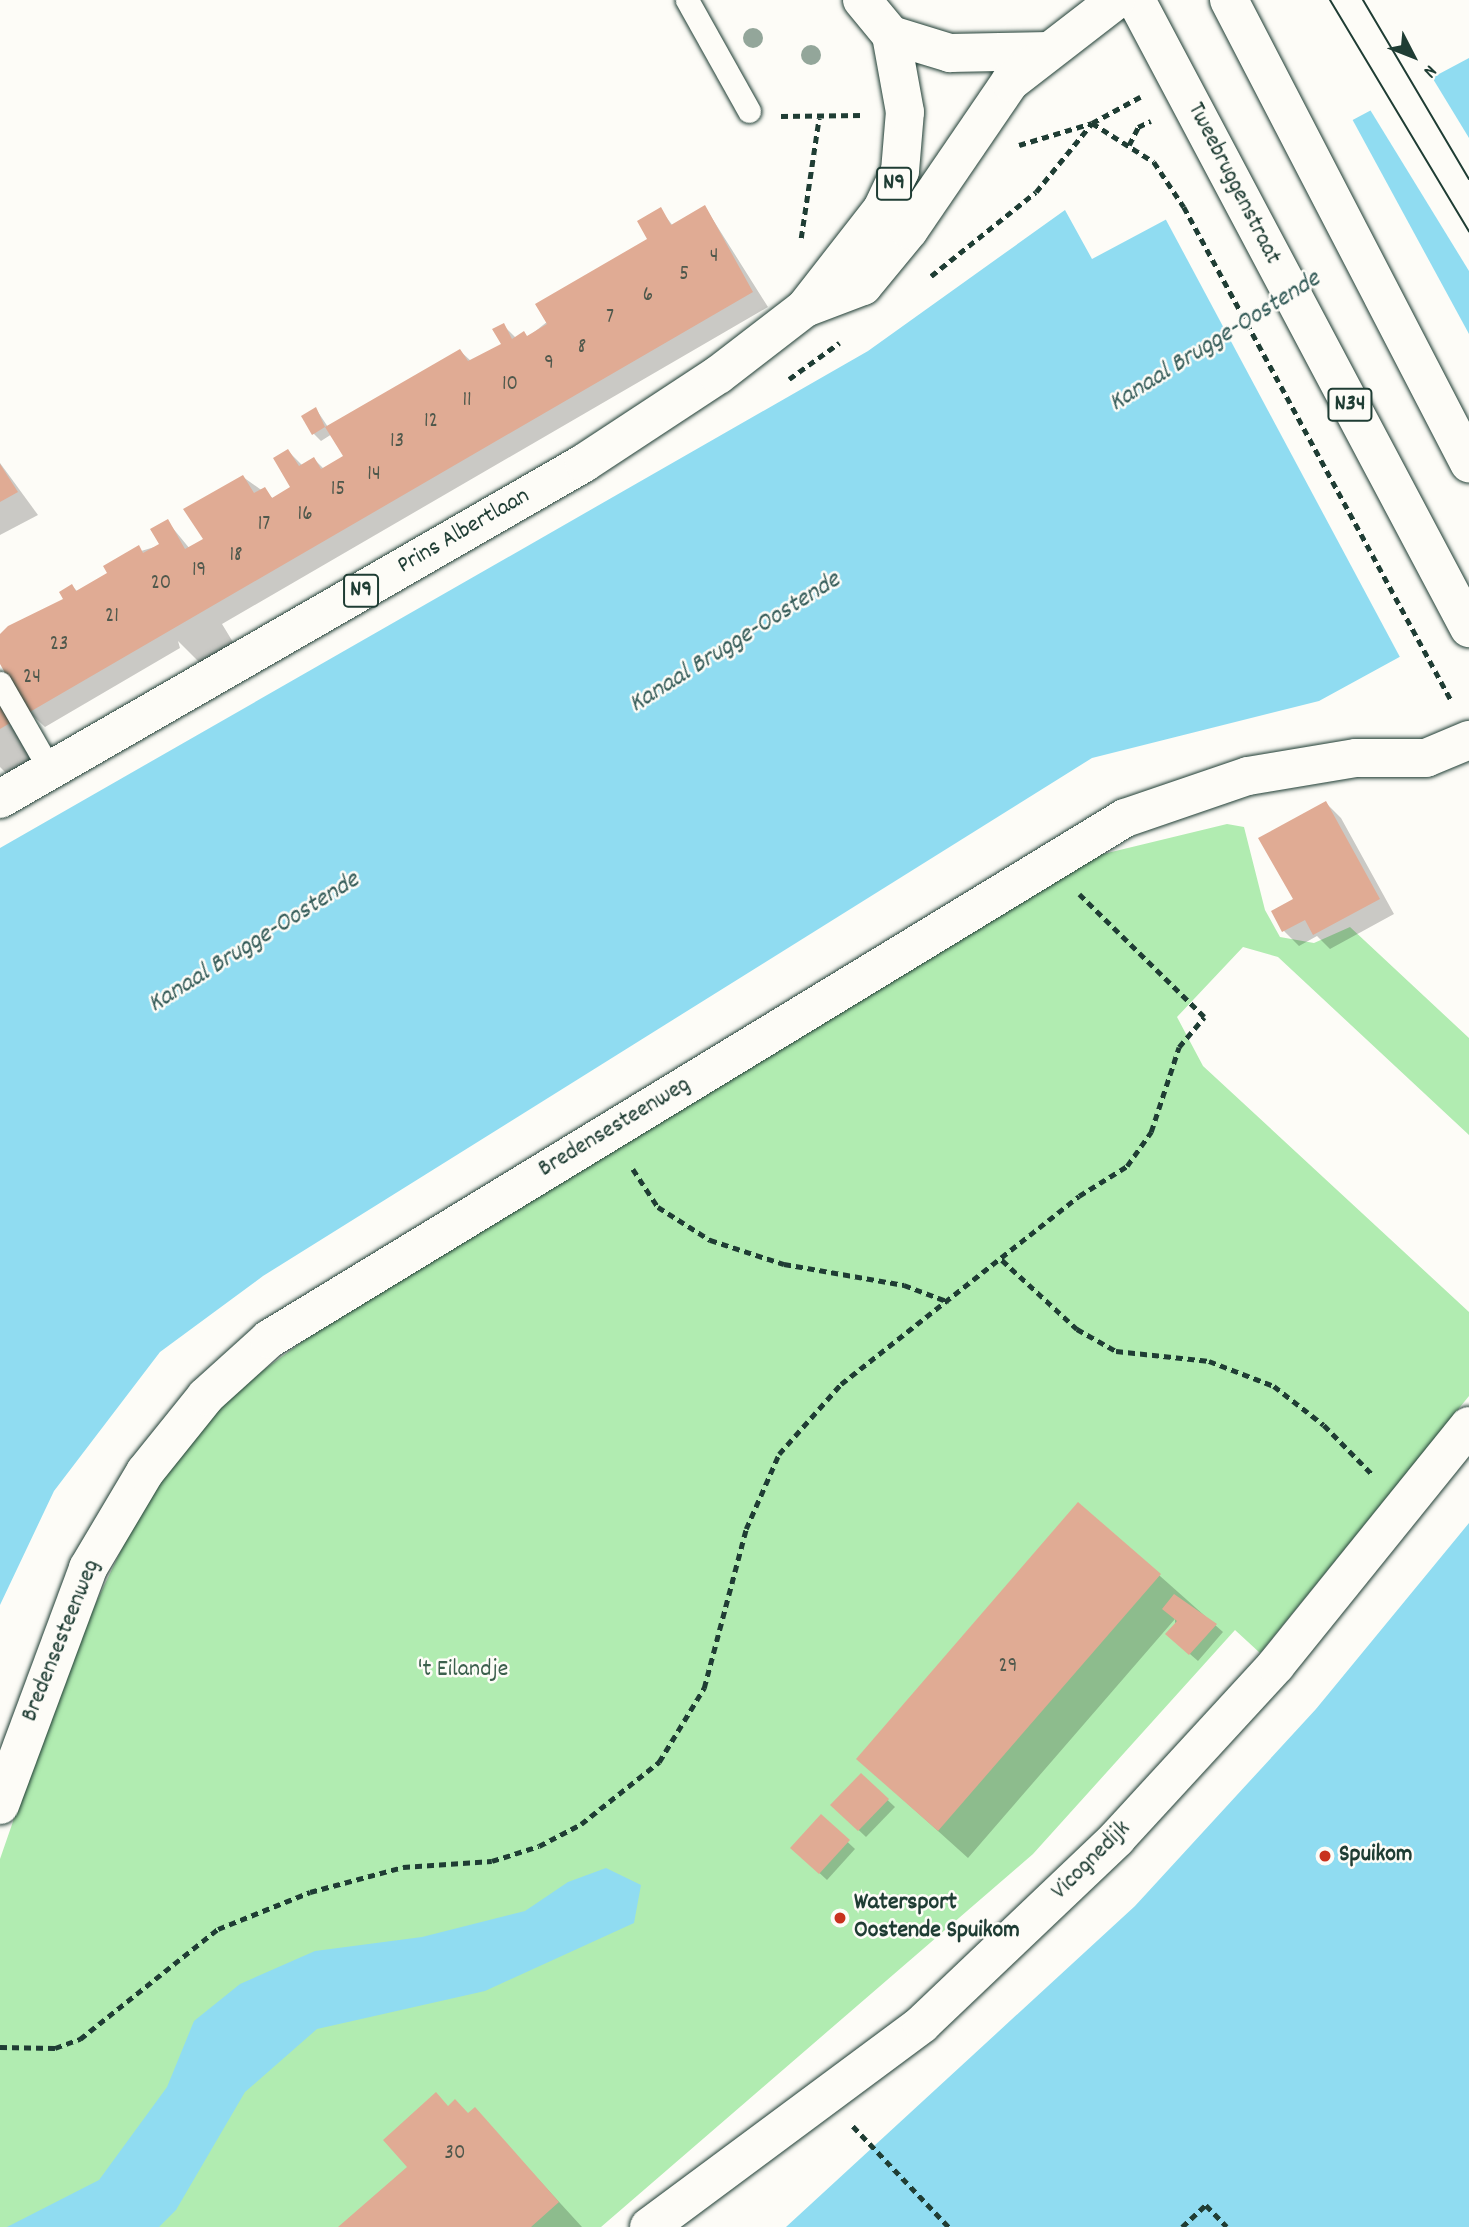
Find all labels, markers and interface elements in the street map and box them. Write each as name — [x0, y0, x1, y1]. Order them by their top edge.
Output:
north arrow — [1378, 21, 1448, 91]
text: N — [1416, 58, 1442, 83]
street label: Tweebruggenstraat — [1180, 98, 1286, 270]
road number: N9 — [875, 164, 913, 204]
house number: 4 — [710, 244, 718, 270]
house number: 5 — [679, 262, 689, 288]
water label: Kanaal Brugge-Oostende — [1104, 264, 1326, 420]
house number: 6 — [643, 283, 653, 309]
house number: 7 — [606, 305, 614, 331]
house number: 8 — [578, 335, 586, 361]
house number: 9 — [544, 351, 554, 377]
house number: 10 — [502, 372, 518, 398]
road number: N34 — [1327, 386, 1373, 424]
house number: 11 — [462, 388, 472, 414]
house number: 12 — [424, 409, 438, 435]
house number: 13 — [390, 429, 404, 455]
house number: 14 — [367, 462, 381, 488]
house number: 15 — [331, 477, 345, 503]
street label: Prins Albertlaan — [393, 483, 535, 581]
house number: 16 — [298, 502, 312, 528]
house number: 17 — [258, 512, 270, 538]
house number: 18 — [229, 543, 243, 569]
house number: 19 — [192, 558, 206, 584]
water label: Kanaal Brugge-Oostende — [624, 565, 846, 721]
house number: 20 — [151, 571, 171, 597]
road number: N9 — [342, 572, 380, 610]
house number: 21 — [105, 604, 119, 630]
house number: 23 — [50, 632, 68, 658]
house number: 24 — [23, 665, 41, 691]
water label: Kanaal Brugge-Oostende — [143, 865, 365, 1021]
street label: Bredensesteenweg — [534, 1071, 696, 1185]
street label: Bredensesteenweg — [16, 1556, 108, 1726]
house number: 29 — [999, 1654, 1017, 1680]
park label: 't Eilandje — [418, 1657, 508, 1685]
street label: Vicognedijk — [1046, 1815, 1138, 1907]
place label: Spuikom — [1339, 1842, 1412, 1870]
marker: Spuikom — [1317, 1848, 1333, 1864]
place label: Watersport Oostende Spuikom — [854, 1890, 1020, 1946]
marker: Watersport Oostende Spuikom — [832, 1910, 848, 1926]
house number: 30 — [445, 2141, 465, 2167]

